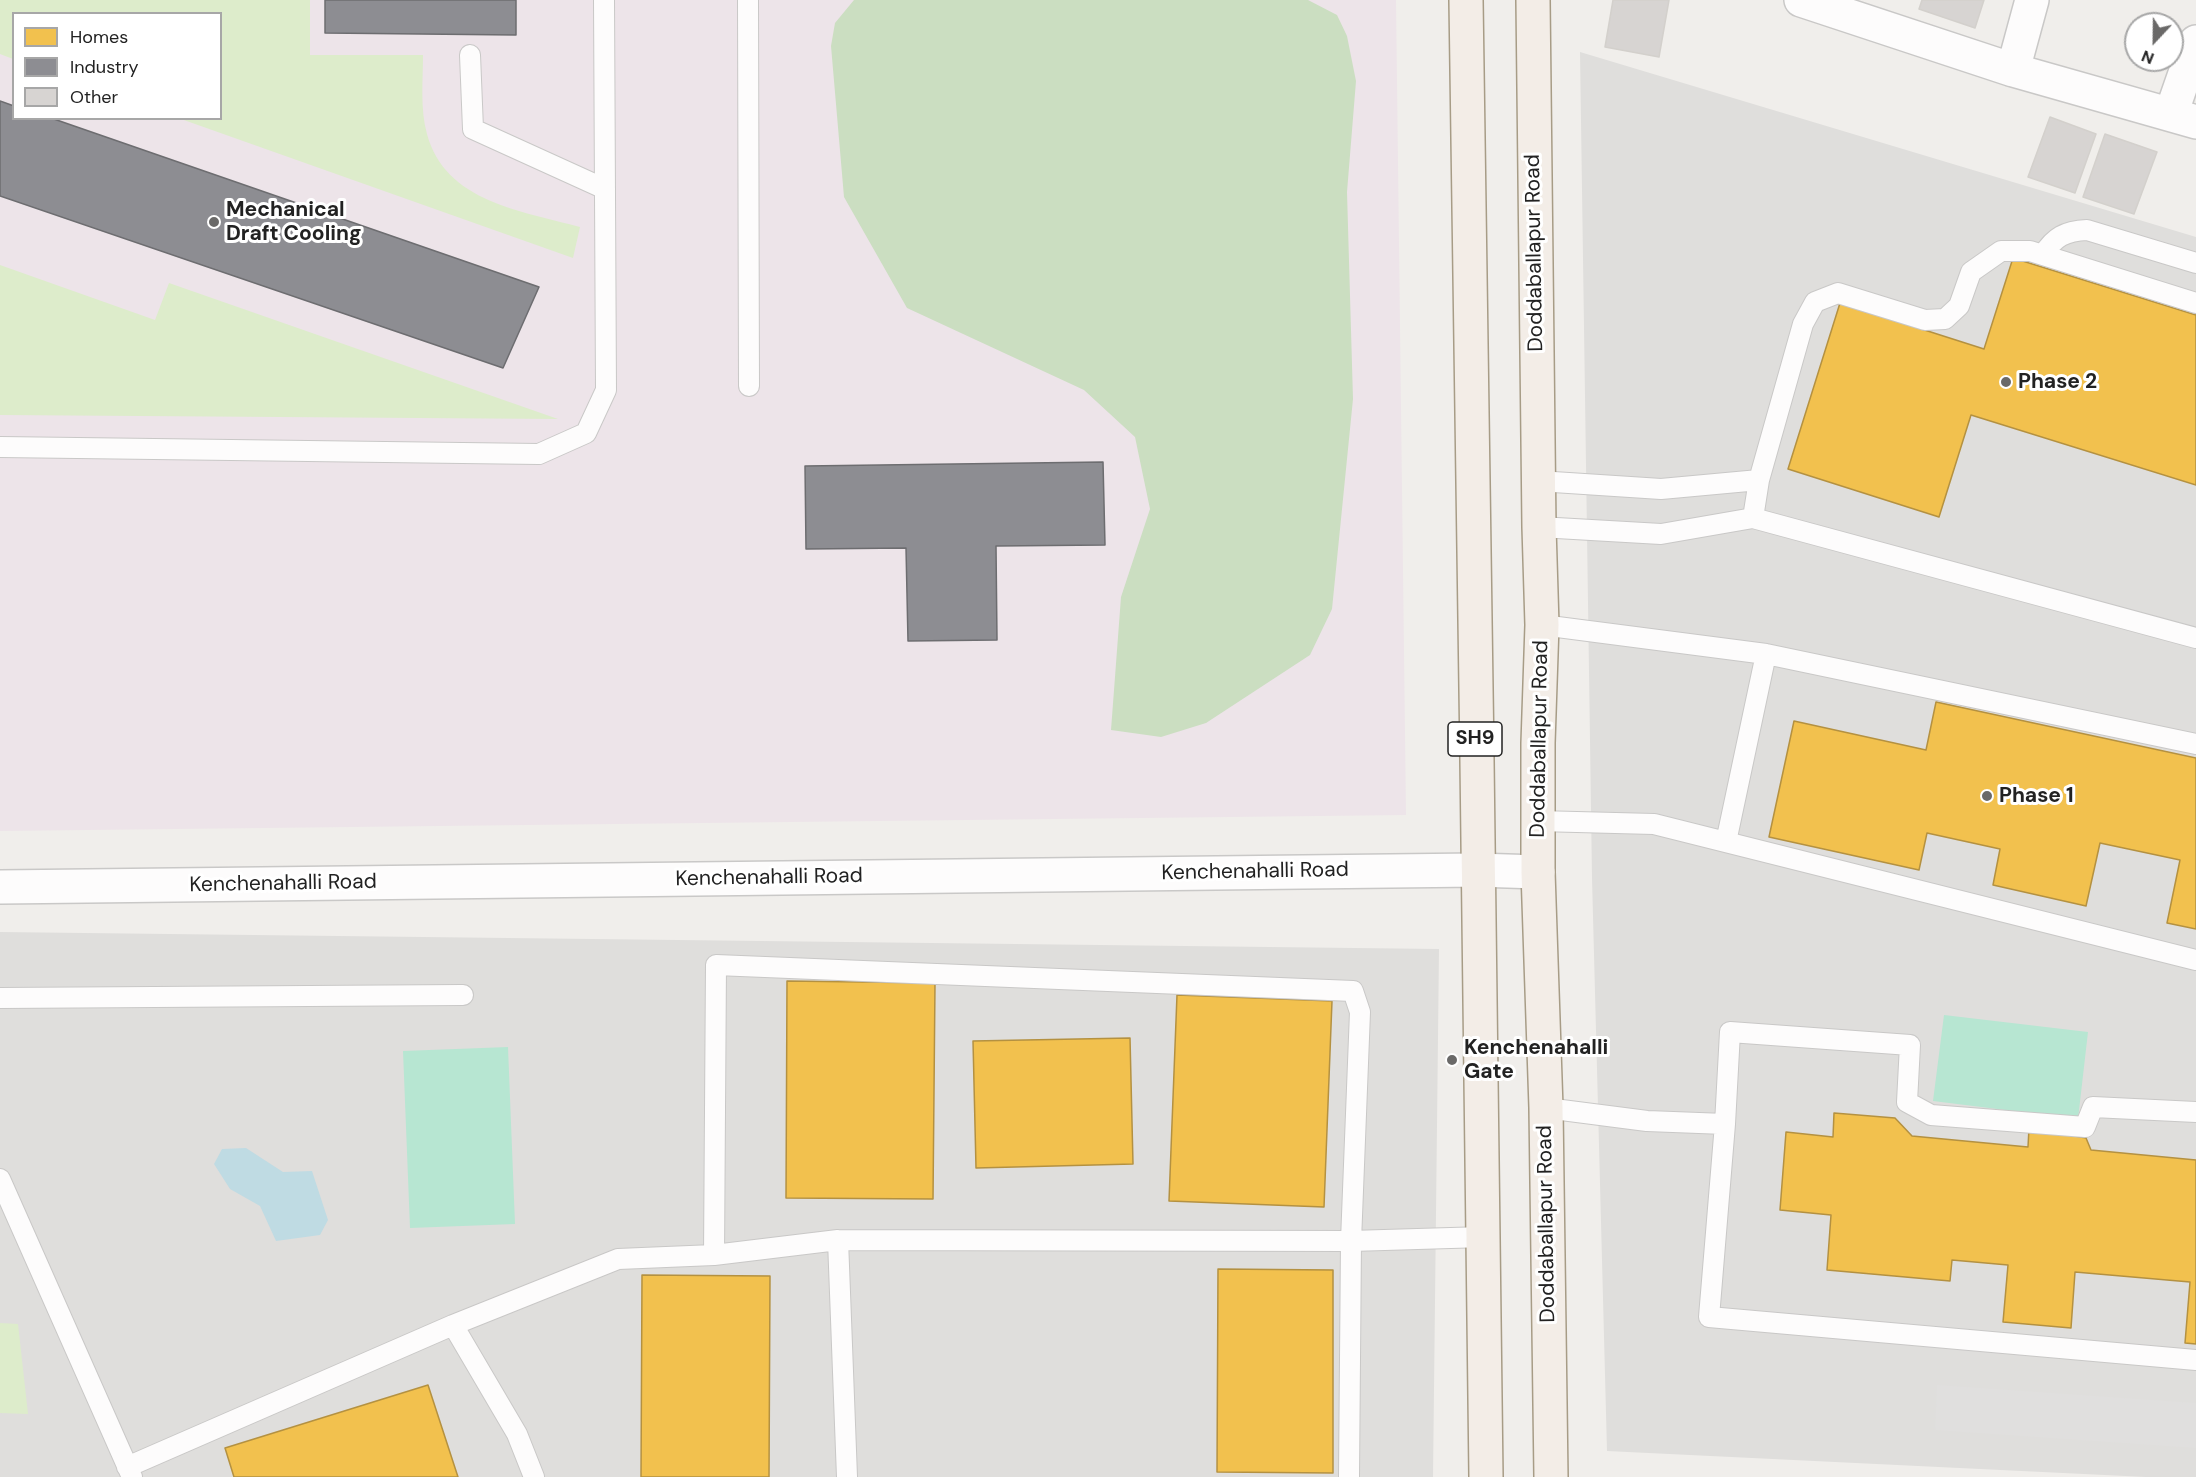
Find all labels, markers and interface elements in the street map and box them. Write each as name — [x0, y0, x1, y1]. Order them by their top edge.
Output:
legend — [12, 12, 222, 120]
north arrow — [2124, 12, 2184, 72]
text: Homes — [70, 25, 128, 49]
text: N — [2138, 45, 2157, 69]
text: Industry — [70, 55, 139, 79]
text: Other — [70, 85, 118, 109]
street label: Doddaballapur Road — [1521, 154, 1549, 352]
place label: Mechanical Draft Cooling — [226, 197, 362, 247]
marker: Mechanical Draft Cooling — [207, 215, 221, 229]
place label: Phase 2 — [2018, 369, 2097, 395]
marker: Phase 2 — [1999, 375, 2013, 389]
street label: Doddaballapur Road — [1526, 640, 1554, 838]
road number: SH9 — [1448, 722, 1502, 756]
place label: Phase 1 — [1999, 783, 2074, 809]
marker: Phase 1 — [1980, 789, 1994, 803]
street label: Kenchenahalli Road — [1161, 858, 1349, 886]
street label: Kenchenahalli Road — [675, 864, 863, 892]
street label: Kenchenahalli Road — [189, 870, 377, 898]
place label: Kenchenahalli Gate — [1464, 1035, 1608, 1085]
marker: Kenchenahalli Gate — [1445, 1053, 1459, 1067]
street label: Doddaballapur Road — [1533, 1125, 1561, 1323]

